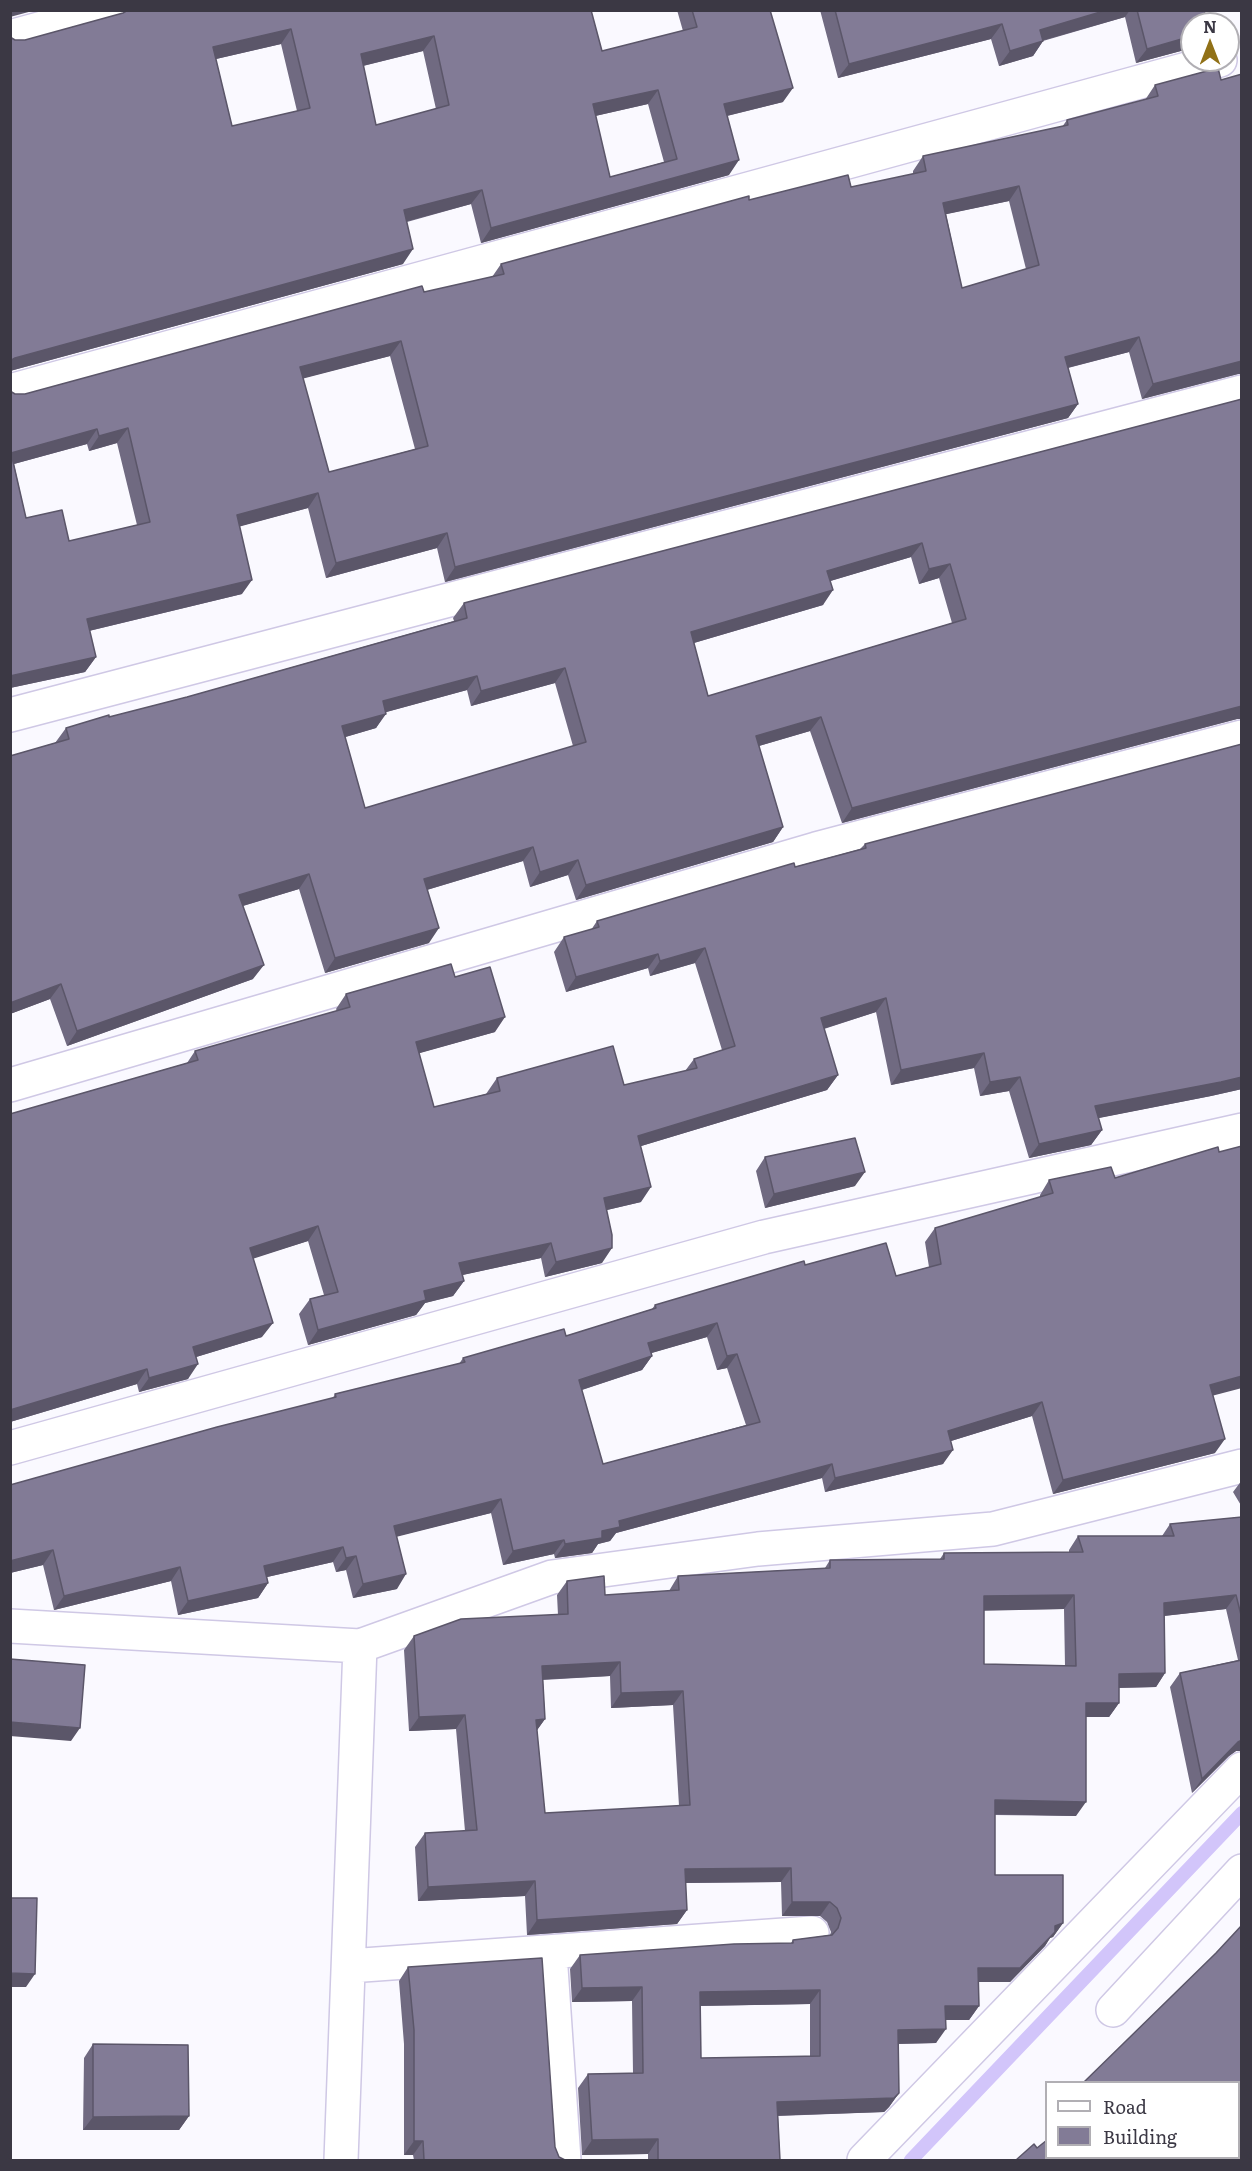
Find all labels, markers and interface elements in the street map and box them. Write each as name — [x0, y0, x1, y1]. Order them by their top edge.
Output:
north arrow — [1180, 12, 1240, 72]
text: N — [1203, 14, 1217, 38]
legend — [1045, 2081, 1240, 2159]
text: Road — [1103, 2093, 1147, 2120]
text: Building — [1103, 2123, 1177, 2150]

